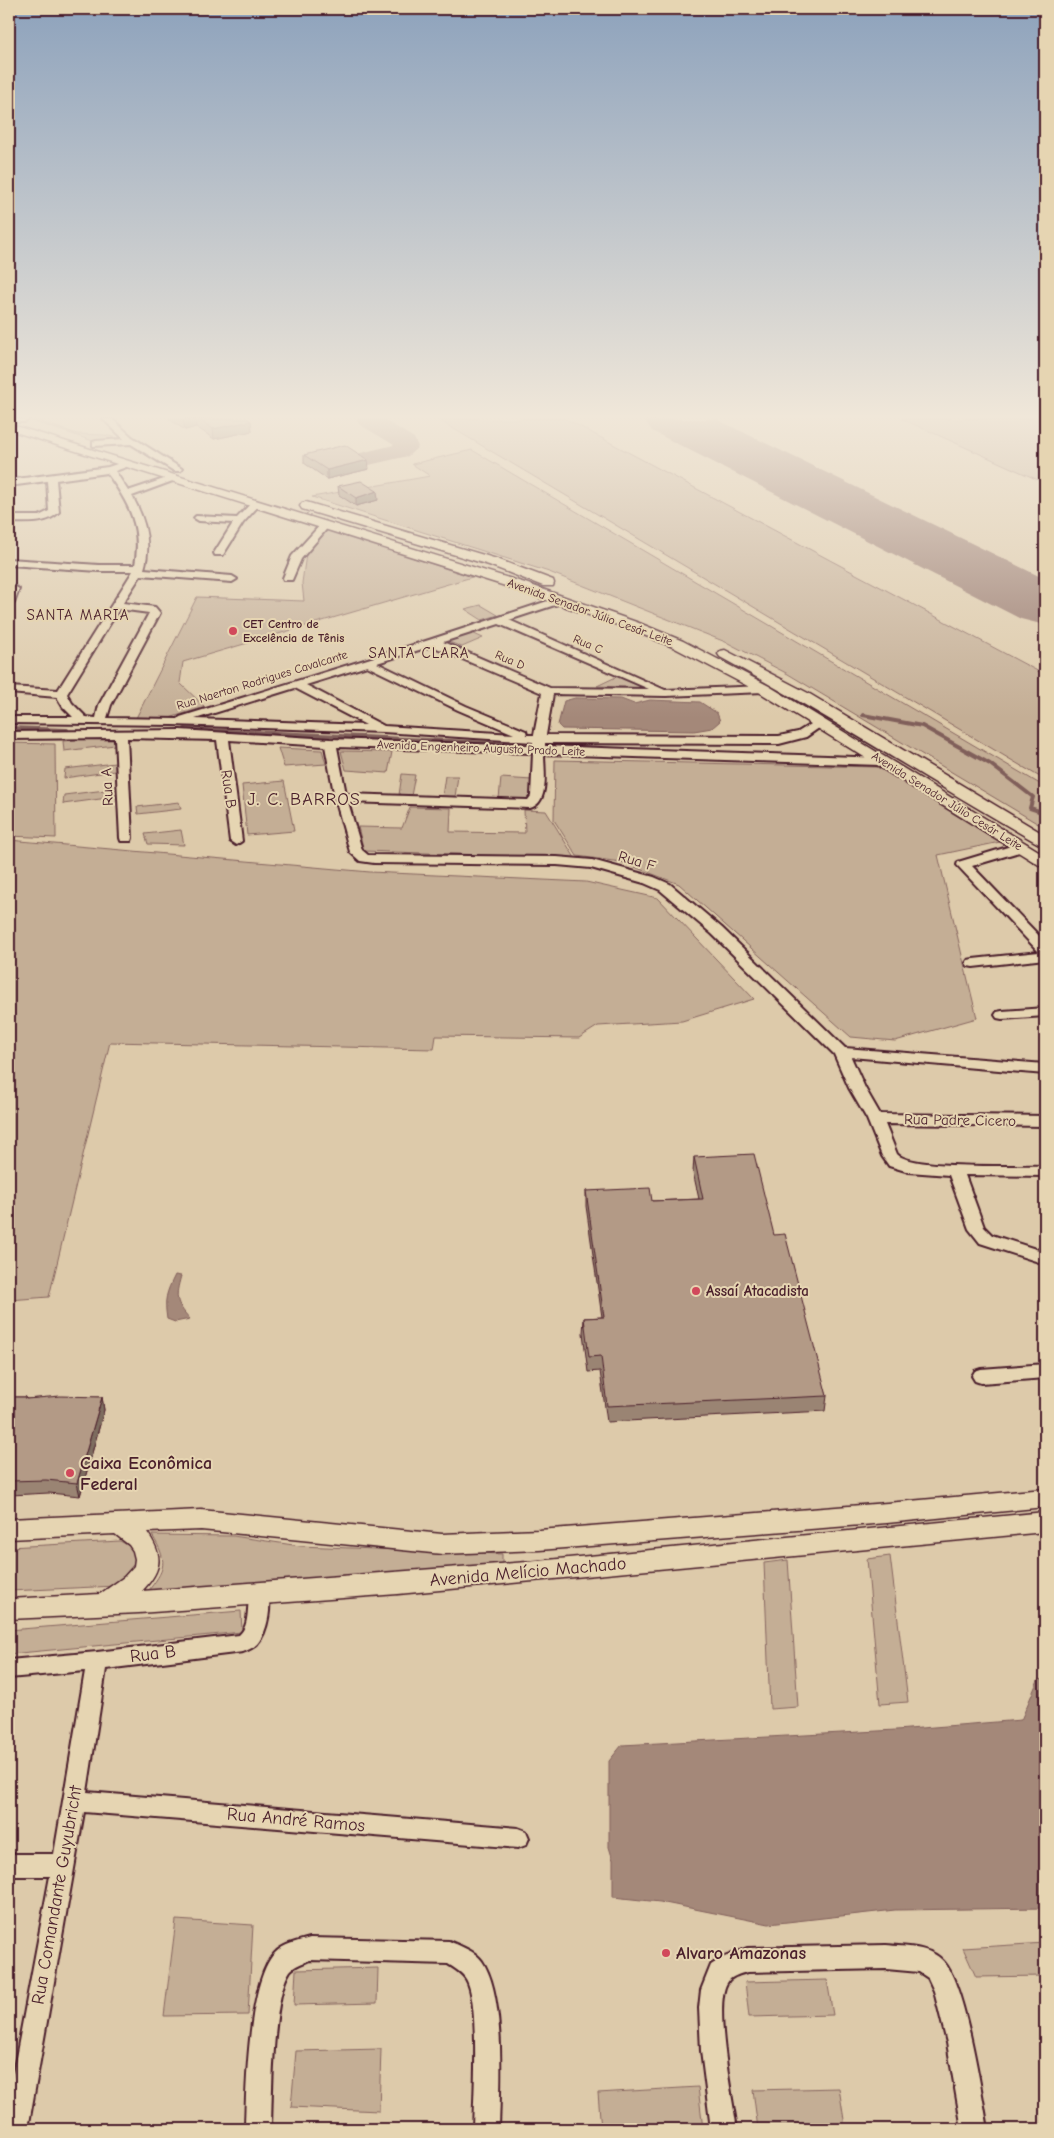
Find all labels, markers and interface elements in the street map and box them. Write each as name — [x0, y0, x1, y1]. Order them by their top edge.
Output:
street label: Avenida Senador Júlio Cesár Leite — [505, 576, 675, 648]
district label: SANTA MARIA — [27, 606, 129, 624]
place label: CET Centro de Excelência de Tênis — [243, 617, 344, 645]
marker: CET Centro de Excelência de Tênis — [227, 625, 239, 637]
street label: Rua C — [571, 632, 605, 656]
district label: SANTA CLARA — [368, 644, 470, 662]
street label: Rua Naerton Rodrigues Cavalcante — [175, 647, 349, 713]
street label: Rua D — [493, 647, 527, 673]
street label: Avenida Engenheiro Augusto Prado Leite — [377, 737, 585, 759]
street label: Avenida Senador Júlio Cesár Leite — [869, 749, 1025, 853]
street label: Rua A — [97, 767, 117, 806]
street label: Rua B — [217, 769, 241, 809]
district label: J. C. BARROS — [247, 789, 361, 810]
street label: Rua F — [616, 847, 658, 875]
street label: Rua Padre Cicero — [904, 1110, 1016, 1130]
place label: Assaí Atacadista — [706, 1282, 809, 1300]
marker: Assaí Atacadista — [690, 1285, 702, 1297]
place label: Caixa Econômica Federal — [80, 1453, 212, 1495]
marker: Caixa Econômica Federal — [64, 1467, 76, 1479]
street label: Avenida Melício Machado — [429, 1553, 627, 1591]
street label: Rua B — [129, 1641, 177, 1667]
street label: Rua Comandante Guyubricht — [27, 1783, 87, 2006]
street label: Rua André Ramos — [226, 1804, 366, 1836]
place label: Alvaro Amazonas — [676, 1943, 806, 1964]
marker: Alvaro Amazonas — [660, 1947, 672, 1959]

